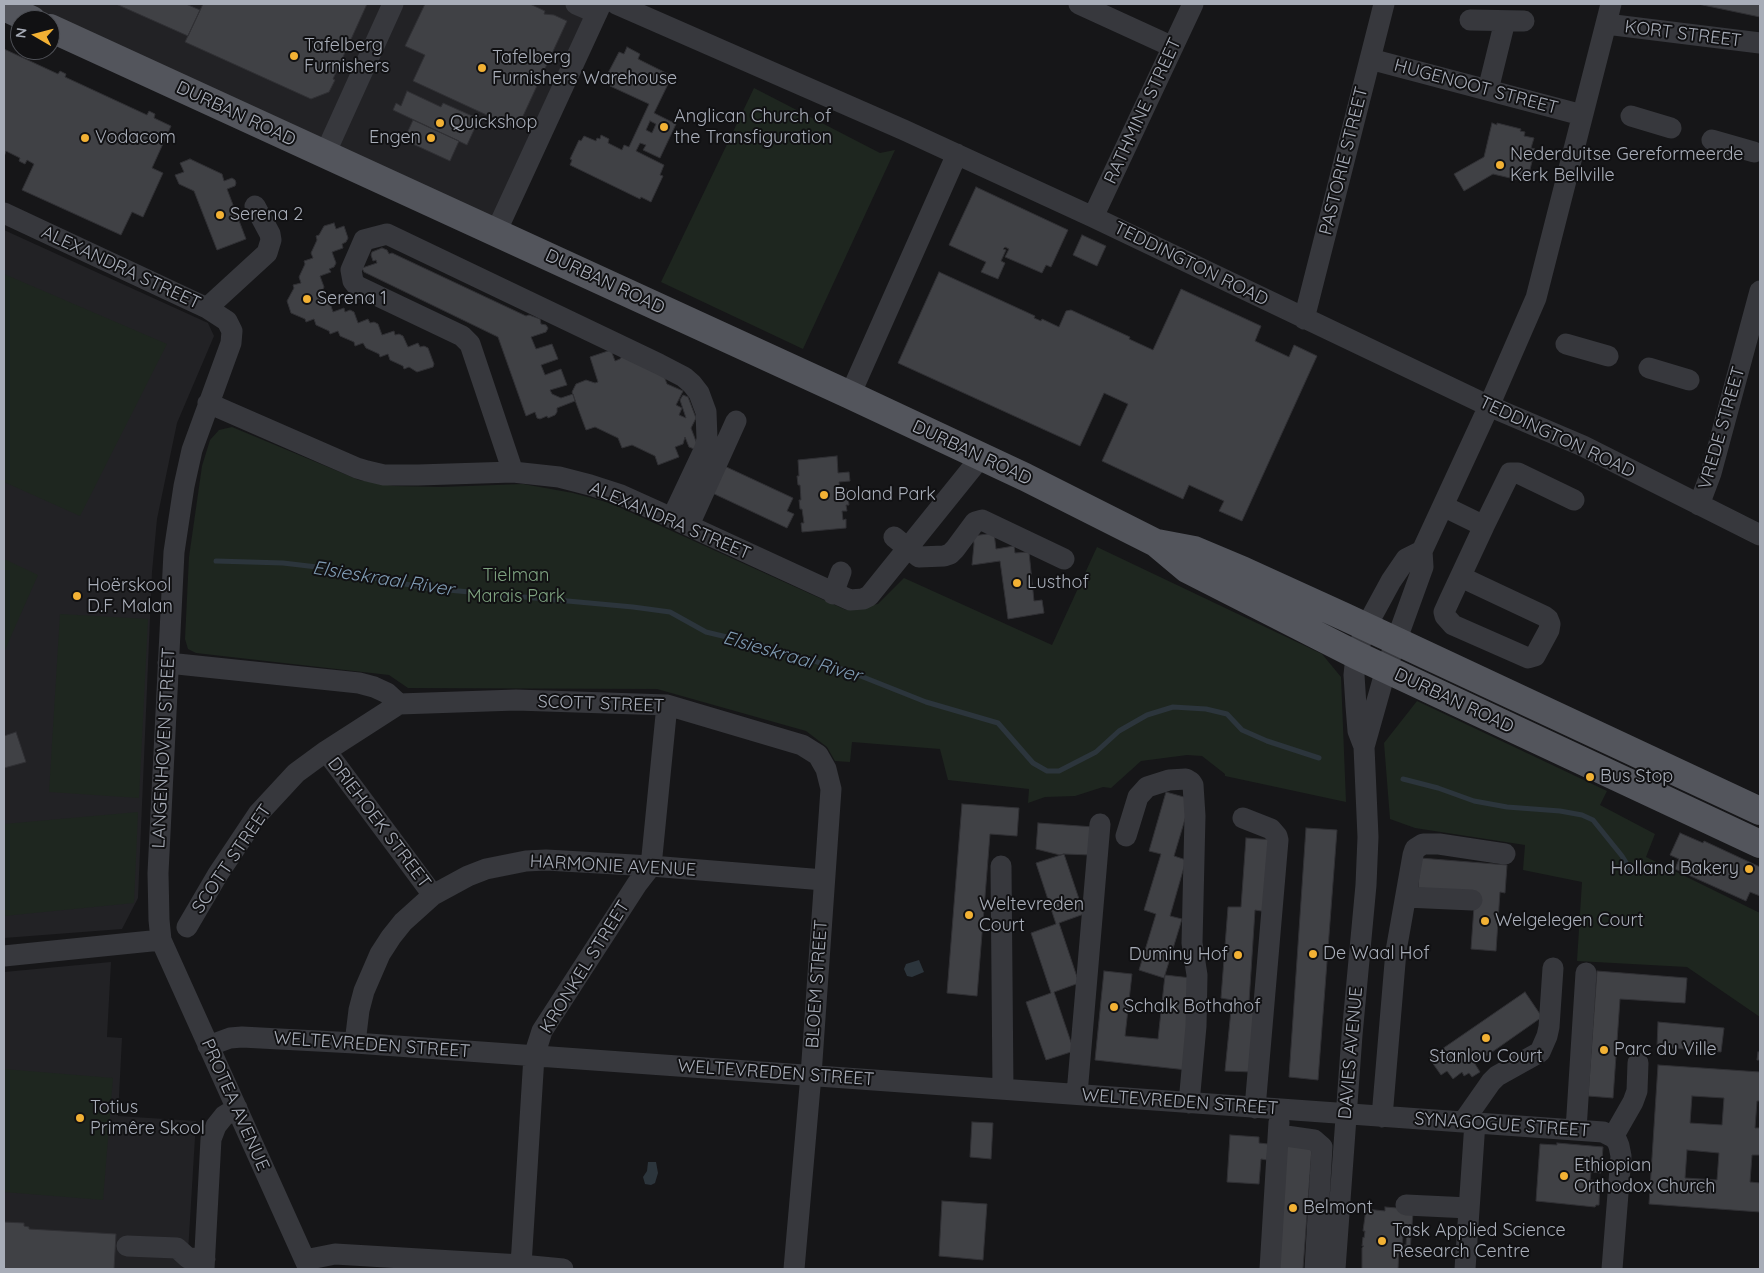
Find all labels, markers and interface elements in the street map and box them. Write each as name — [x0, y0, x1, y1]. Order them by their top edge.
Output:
north arrow — [10, 10, 60, 60]
street label: KORT STREET — [1623, 16, 1743, 52]
text: N — [12, 27, 31, 39]
place label: Tafelberg Furnishers — [304, 35, 390, 78]
street label: RATHMINE STREET — [1100, 35, 1186, 187]
place label: Tafelberg Furnishers Warehouse — [492, 47, 677, 90]
marker: Tafelberg Furnishers — [288, 50, 300, 62]
street label: HUGENOOT STREET — [1392, 55, 1560, 119]
marker: Tafelberg Furnishers Warehouse — [476, 62, 488, 74]
street label: DURBAN ROAD — [173, 77, 299, 151]
street label: PASTORIE STREET — [1315, 85, 1373, 237]
place label: Anglican Church of the Transfiguration — [674, 106, 832, 148]
place label: Quickshop — [450, 112, 537, 134]
marker: Quickshop — [434, 117, 446, 129]
marker: Anglican Church of the Transfiguration — [658, 121, 670, 133]
place label: Vodacom — [95, 127, 176, 149]
place label: Engen — [369, 127, 421, 149]
marker: Vodacom — [79, 132, 91, 144]
marker: Engen — [425, 132, 437, 144]
place label: Nederduitse Gereformeerde Kerk Bellville — [1510, 144, 1744, 186]
marker: Nederduitse Gereformeerde Kerk Bellville — [1494, 159, 1506, 171]
place label: Serena 2 — [230, 204, 303, 226]
marker: Serena 2 — [214, 209, 226, 221]
street label: TEDDINGTON ROAD — [1110, 217, 1272, 311]
street label: ALEXANDRA STREET — [38, 222, 204, 314]
street label: DURBAN ROAD — [542, 245, 668, 319]
place label: Serena 1 — [317, 288, 387, 310]
marker: Serena 1 — [301, 293, 313, 305]
street label: VREDE STREET — [1694, 364, 1750, 492]
street label: TEDDINGTON ROAD — [1476, 391, 1638, 483]
street label: DURBAN ROAD — [909, 416, 1035, 490]
street label: ALEXANDRA STREET — [586, 477, 754, 565]
place label: Boland Park — [834, 484, 936, 506]
marker: Boland Park — [818, 489, 830, 501]
water label: Elsieskraal River — [311, 557, 455, 601]
park label: Tielman Marais Park — [467, 565, 565, 608]
place label: Lusthof — [1027, 572, 1089, 594]
place label: Hoërskool D.F. Malan — [87, 575, 173, 618]
marker: Lusthof — [1011, 577, 1023, 589]
marker: Hoërskool D.F. Malan — [71, 590, 83, 602]
water label: Elsieskraal River — [720, 626, 864, 688]
street label: LANGENHOVEN STREET — [148, 647, 180, 849]
street label: DURBAN ROAD — [1391, 664, 1517, 738]
street label: SCOTT STREET — [537, 691, 665, 717]
street label: DRIEHOEK STREET — [323, 753, 435, 893]
place label: Bus Stop — [1600, 766, 1673, 788]
marker: Bus Stop — [1584, 771, 1596, 783]
street label: SCOTT STREET — [188, 800, 276, 918]
street label: HARMONIE AVENUE — [529, 851, 697, 881]
place label: Holland Bakery — [1611, 858, 1739, 880]
marker: Holland Bakery — [1743, 863, 1755, 875]
place label: Weltevreden Court — [979, 894, 1084, 936]
street label: KRONKEL STREET — [536, 897, 634, 1037]
marker: Weltevreden Court — [963, 909, 975, 921]
place label: Welgelegen Court — [1495, 910, 1644, 932]
marker: Welgelegen Court — [1479, 915, 1491, 927]
street label: BLOEM STREET — [802, 919, 832, 1049]
place label: De Waal Hof — [1323, 943, 1430, 965]
place label: Duminy Hof — [1129, 944, 1228, 966]
marker: De Waal Hof — [1307, 948, 1319, 960]
marker: Duminy Hof — [1232, 949, 1244, 961]
street label: DAVIES AVENUE — [1334, 986, 1368, 1120]
place label: Schalk Bothahof — [1124, 996, 1261, 1018]
marker: Schalk Bothahof — [1108, 1001, 1120, 1013]
street label: WELTEVREDEN STREET — [273, 1027, 471, 1063]
marker: Stanlou Court — [1480, 1032, 1492, 1044]
street label: PROTEA AVENUE — [196, 1036, 274, 1174]
place label: Parc du Ville — [1614, 1039, 1717, 1061]
marker: Parc du Ville — [1598, 1044, 1610, 1056]
place label: Stanlou Court — [1429, 1046, 1543, 1068]
street label: WELTEVREDEN STREET — [677, 1055, 875, 1091]
street label: WELTEVREDEN STREET — [1081, 1084, 1279, 1120]
place label: Totius Primêre Skool — [90, 1097, 205, 1140]
street label: SYNAGOGUE STREET — [1414, 1108, 1590, 1142]
marker: Totius Primêre Skool — [74, 1112, 86, 1124]
place label: Ethiopian Orthodox Church — [1574, 1155, 1715, 1198]
marker: Ethiopian Orthodox Church — [1558, 1170, 1570, 1182]
place label: Belmont — [1303, 1197, 1373, 1219]
marker: Belmont — [1287, 1202, 1299, 1214]
place label: Task Applied Science Research Centre — [1392, 1220, 1566, 1262]
marker: Task Applied Science Research Centre — [1376, 1235, 1388, 1247]

